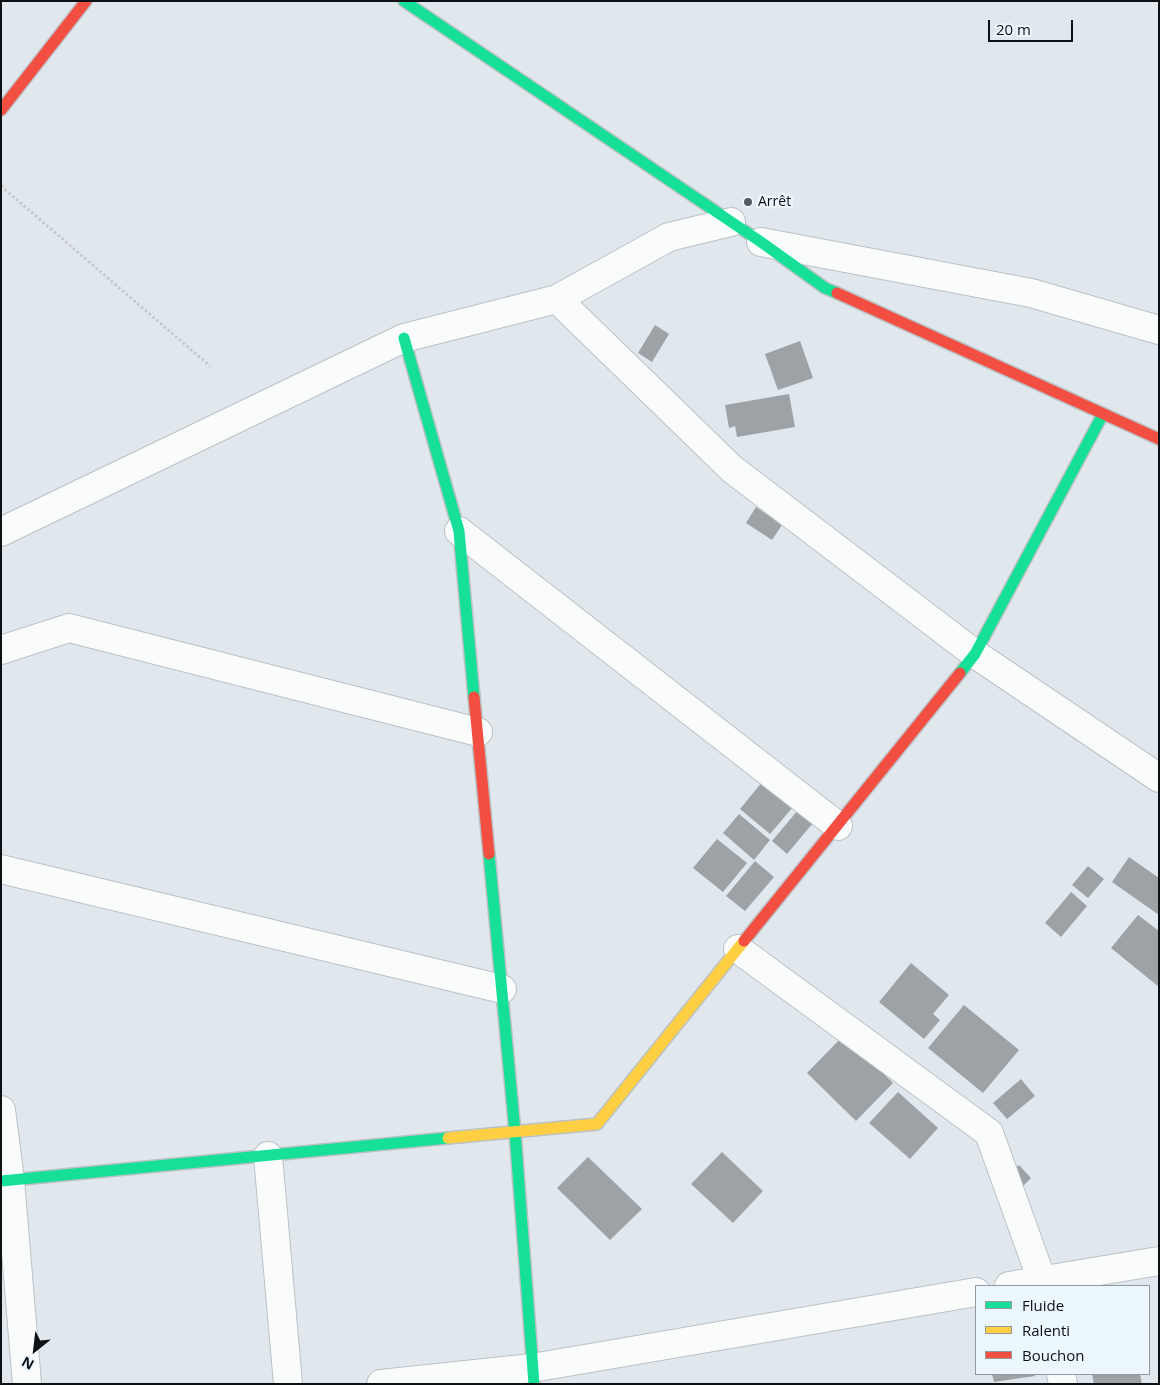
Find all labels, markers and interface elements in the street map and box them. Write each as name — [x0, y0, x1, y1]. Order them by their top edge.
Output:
scale bar — [990, 10, 1075, 42]
text: 20 m — [996, 19, 1031, 39]
place label: Arrêt — [758, 194, 791, 210]
marker: Arrêt — [742, 196, 754, 208]
legend — [975, 1285, 1150, 1375]
text: Fluide — [1022, 1295, 1064, 1315]
text: Ralenti — [1022, 1320, 1070, 1340]
north arrow — [10, 1325, 60, 1375]
text: Bouchon — [1022, 1345, 1085, 1365]
text: N — [18, 1352, 37, 1375]

